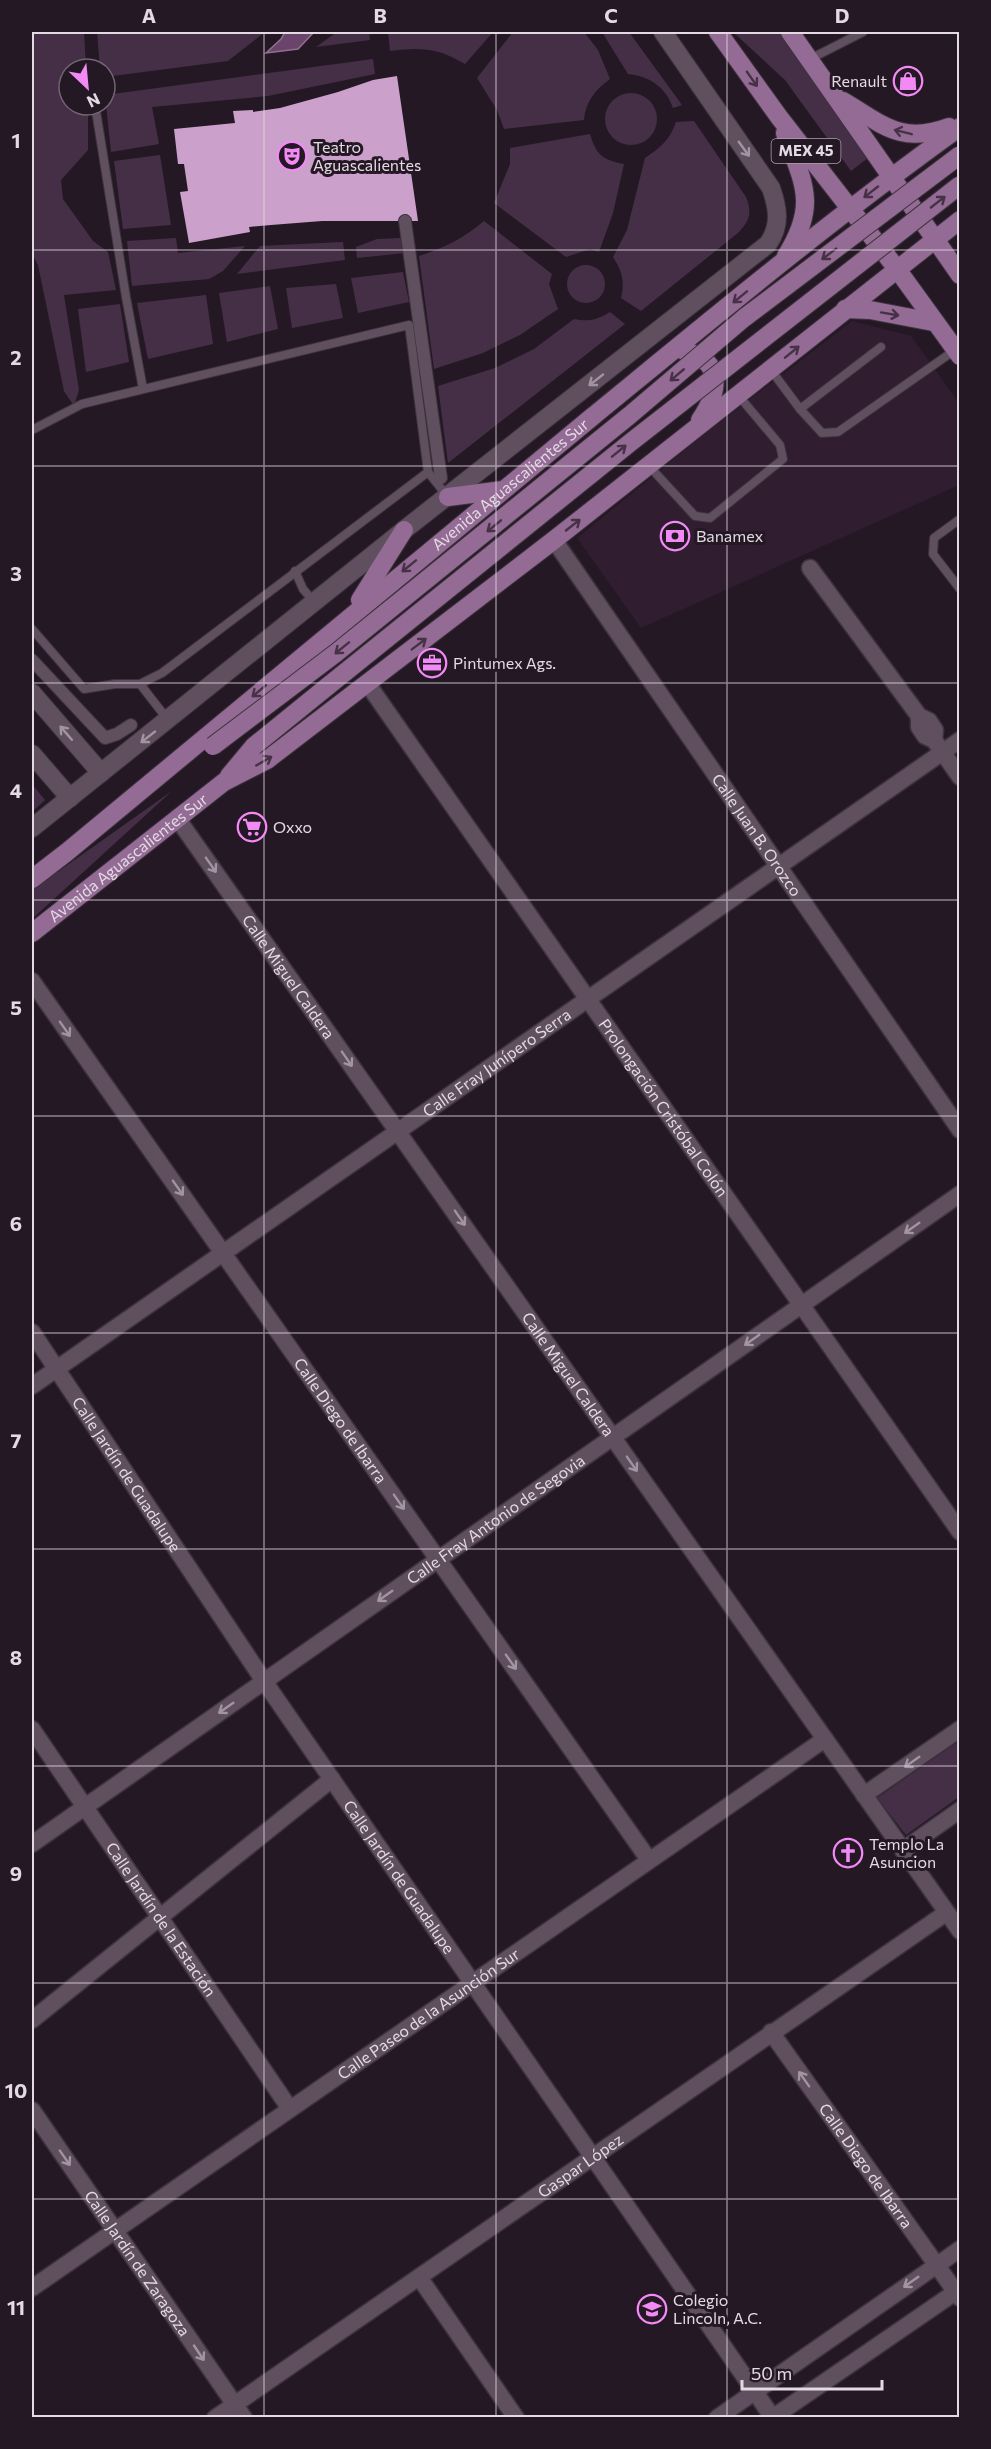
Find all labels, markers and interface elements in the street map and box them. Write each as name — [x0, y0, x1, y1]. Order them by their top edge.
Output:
text: A — [142, 3, 156, 27]
text: B — [373, 3, 387, 27]
text: C — [604, 3, 618, 27]
text: D — [835, 3, 849, 27]
north arrow — [57, 57, 117, 117]
shop icon: Renault — [892, 65, 924, 97]
one-way arrow — [746, 71, 758, 87]
place label: Renault — [831, 71, 887, 90]
text: N — [84, 90, 103, 112]
one-way arrow — [894, 125, 913, 137]
text: 1 — [11, 128, 21, 152]
place label: Teatro Aguascalientes — [313, 137, 421, 174]
road number: MEX 45 — [772, 139, 840, 163]
theatre icon: Teatro Aguascalientes — [276, 140, 308, 172]
one-way arrow — [737, 141, 750, 157]
one-way arrow — [863, 186, 879, 199]
one-way arrow — [930, 195, 946, 208]
one-way arrow — [822, 247, 838, 260]
one-way arrow — [732, 291, 748, 304]
one-way arrow — [879, 308, 899, 319]
text: 2 — [10, 345, 22, 369]
one-way arrow — [784, 345, 800, 358]
one-way arrow — [670, 368, 685, 382]
one-way arrow — [588, 373, 604, 386]
street label: Avenida Aguascalientes Sur — [428, 414, 592, 554]
one-way arrow — [611, 445, 627, 458]
one-way arrow — [565, 518, 581, 531]
one-way arrow — [486, 519, 502, 532]
bank icon: Banamex — [659, 520, 691, 552]
place label: Banamex — [696, 526, 764, 545]
one-way arrow — [402, 559, 417, 573]
text: 3 — [10, 561, 22, 585]
one-way arrow — [411, 637, 427, 650]
one-way arrow — [334, 642, 350, 655]
office icon: Pintumex Ags. — [416, 647, 448, 679]
place label: Pintumex Ags. — [453, 653, 556, 672]
one-way arrow — [251, 684, 267, 697]
one-way arrow — [59, 725, 73, 740]
one-way arrow — [140, 730, 156, 743]
one-way arrow — [255, 755, 272, 767]
street label: Calle Juan B. Orozco — [709, 770, 806, 900]
text: 4 — [10, 778, 22, 802]
street label: Avenida Aguascalientes Sur — [44, 788, 211, 926]
supermarket icon: Oxxo — [236, 811, 268, 843]
place label: Oxxo — [273, 817, 312, 836]
one-way arrow — [205, 857, 217, 873]
street label: Calle Miguel Caldera — [239, 911, 339, 1042]
text: 5 — [10, 995, 22, 1019]
street label: Calle Fray Junípero Serra — [419, 1004, 574, 1120]
street label: Prolongación Cristóbal Colón — [595, 1015, 733, 1200]
one-way arrow — [59, 1021, 71, 1037]
one-way arrow — [341, 1051, 354, 1067]
one-way arrow — [172, 1180, 184, 1196]
one-way arrow — [454, 1210, 466, 1226]
text: 6 — [10, 1211, 22, 1235]
one-way arrow — [904, 1222, 920, 1234]
street label: Calle Miguel Caldera — [518, 1308, 619, 1440]
one-way arrow — [744, 1334, 760, 1346]
street label: Calle Diego de Ibarra — [290, 1354, 391, 1487]
street label: Calle Jardín de Guadalupe — [69, 1393, 185, 1555]
text: 7 — [11, 1428, 22, 1452]
street label: Calle Fray Antonio de Segovia — [403, 1450, 588, 1588]
one-way arrow — [626, 1456, 638, 1472]
one-way arrow — [393, 1494, 405, 1510]
one-way arrow — [378, 1590, 394, 1602]
text: 8 — [10, 1645, 22, 1669]
one-way arrow — [505, 1654, 517, 1670]
one-way arrow — [218, 1702, 234, 1714]
one-way arrow — [904, 1756, 920, 1768]
street label: Calle Jardín de Guadalupe — [340, 1796, 459, 1957]
place label: Templo La Asuncion — [869, 1834, 944, 1871]
church icon: Templo La Asuncion — [832, 1837, 864, 1869]
street label: Calle Jardín de la Estación — [102, 1838, 221, 2000]
text: 9 — [10, 1861, 22, 1885]
street label: Calle Paseo de la Asunción Sur — [333, 1943, 523, 2083]
one-way arrow — [798, 2071, 810, 2088]
text: 10 — [5, 2078, 27, 2102]
street label: Calle Diego de Ibarra — [816, 2099, 917, 2232]
street label: Gaspar López — [534, 2129, 626, 2201]
one-way arrow — [59, 2149, 71, 2165]
street label: Calle Jardín de Zaragoza — [81, 2186, 195, 2339]
one-way arrow — [904, 2276, 920, 2288]
place label: Colegio Lincoln, A.C. — [673, 2290, 762, 2327]
school or university icon: Colegio Lincoln, A.C. — [636, 2293, 668, 2325]
text: 11 — [7, 2295, 25, 2319]
one-way arrow — [193, 2344, 205, 2361]
scale bar — [742, 2353, 882, 2391]
text: 50 m — [751, 2362, 792, 2384]

